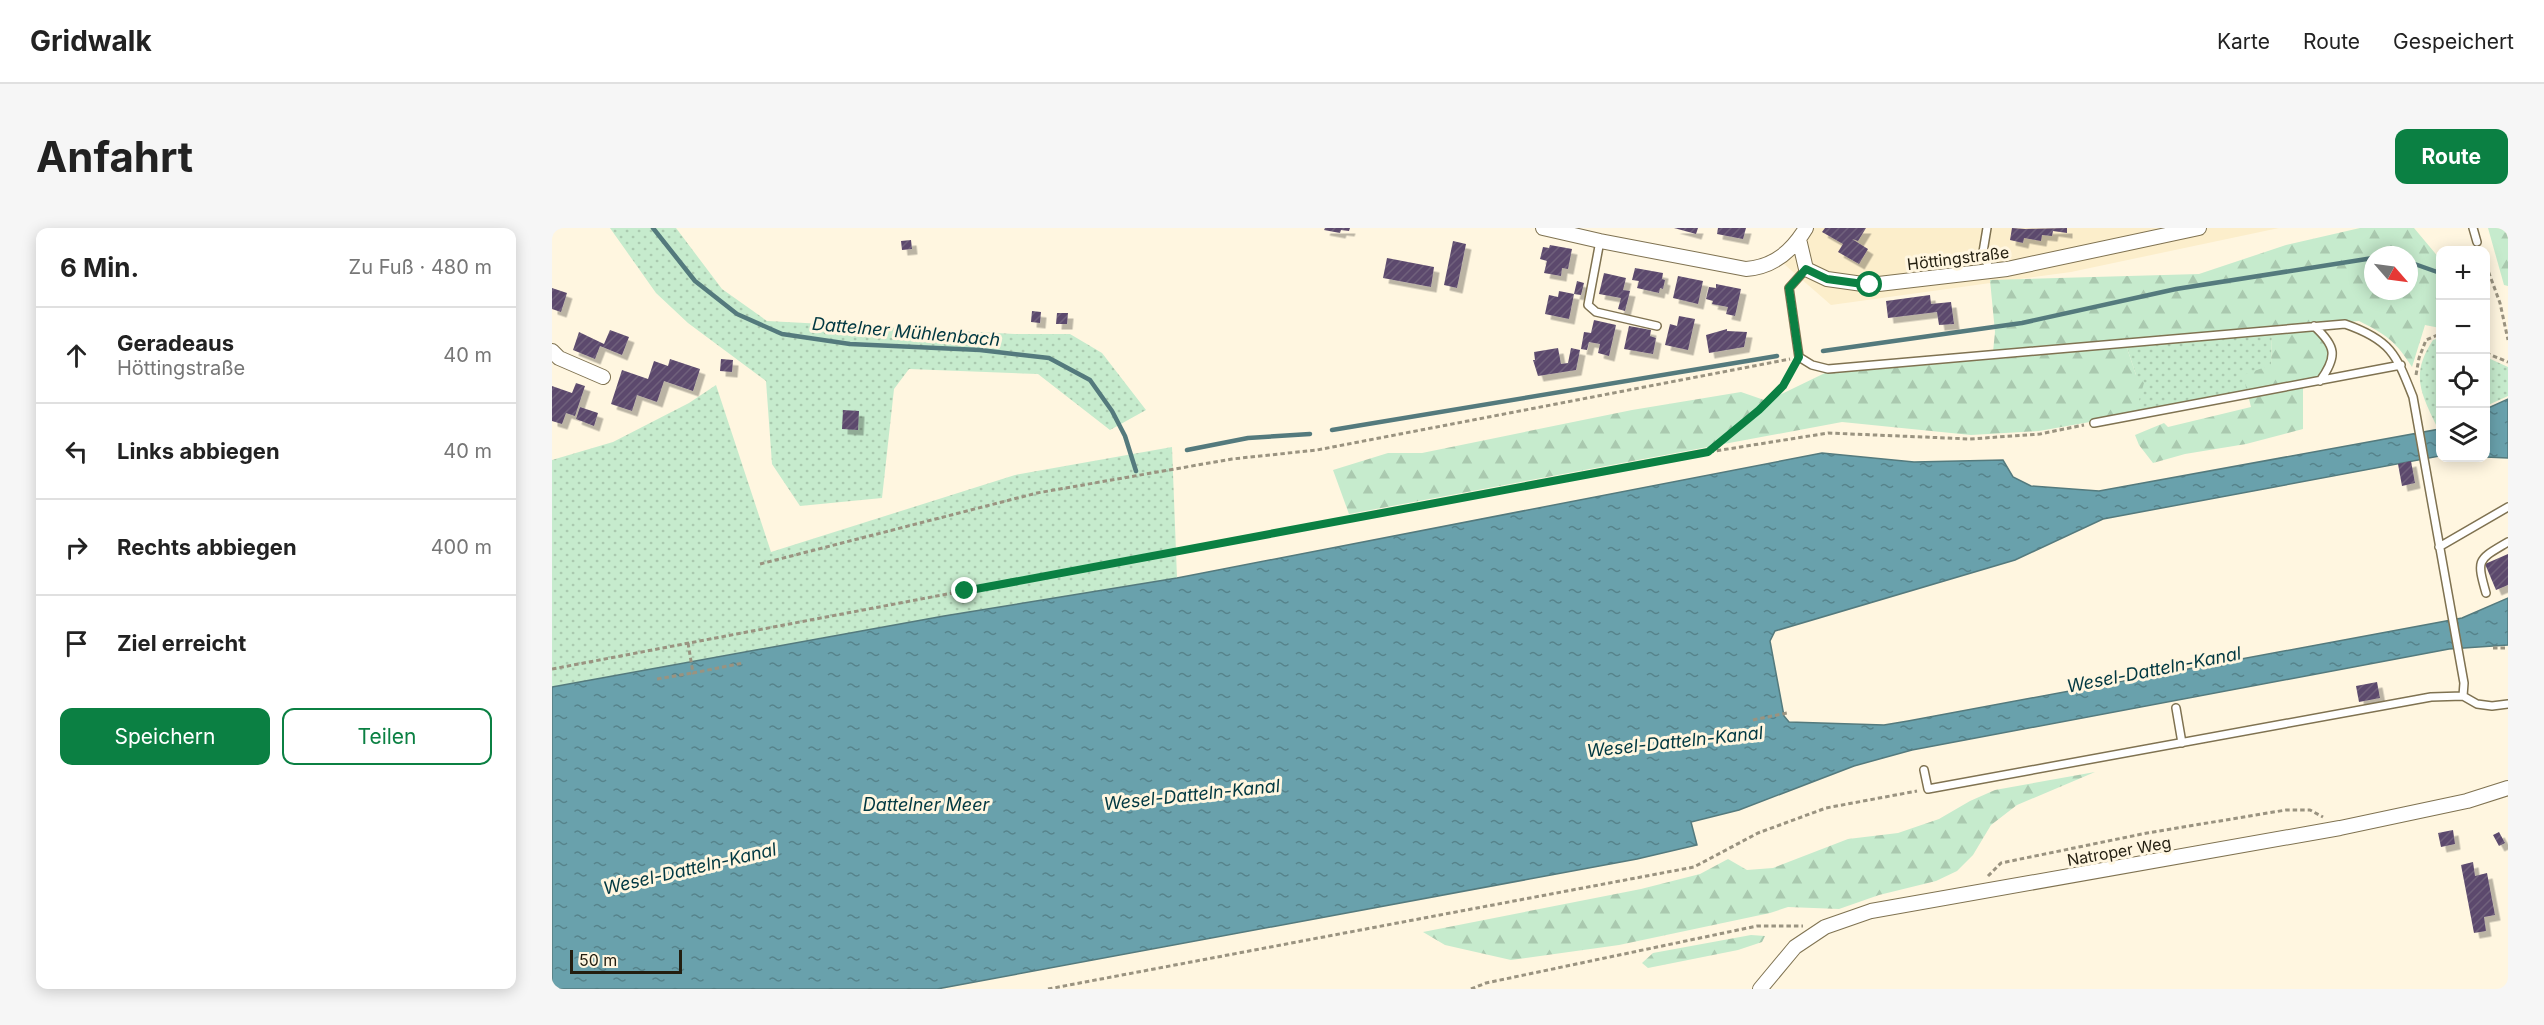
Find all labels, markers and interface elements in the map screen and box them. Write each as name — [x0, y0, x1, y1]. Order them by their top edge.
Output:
text: Gridwalk — [30, 24, 152, 58]
text: Karte — [2217, 29, 2270, 54]
text: Route — [2303, 29, 2360, 54]
text: Gespeichert — [2393, 29, 2514, 54]
button: Route — [2395, 129, 2508, 184]
text: Anfahrt — [36, 131, 193, 182]
street label: Höttingstraße — [1906, 242, 2010, 274]
north arrow — [2364, 246, 2418, 300]
map controls — [2436, 246, 2490, 462]
button: + — [2436, 246, 2490, 300]
text: 6 Min. — [60, 252, 139, 283]
text: Zu Fuß · 480 m — [349, 255, 492, 279]
route start — [1856, 271, 1882, 297]
button: − — [2436, 300, 2490, 354]
water label: Dattelner Mühlenbach — [811, 313, 1001, 350]
text: Geradeaus — [117, 330, 234, 356]
icon: ahead — [60, 339, 93, 372]
text: 40 m — [443, 343, 492, 367]
button: locate — [2436, 354, 2490, 408]
text: Höttingstraße — [117, 356, 245, 380]
button: layers — [2436, 408, 2490, 462]
icon: left — [60, 435, 93, 468]
text: Links abbiegen — [117, 438, 280, 464]
text: 40 m — [443, 439, 492, 463]
icon: right — [60, 531, 93, 564]
text: Rechts abbiegen — [117, 534, 297, 560]
text: 400 m — [431, 535, 492, 559]
route end — [951, 577, 977, 603]
icon: arrive — [60, 627, 93, 660]
text: Ziel erreicht — [117, 630, 246, 656]
water label: Wesel-Datteln-Kanal — [2065, 642, 2243, 697]
button: Speichern — [60, 708, 270, 765]
button: Teilen — [282, 708, 492, 765]
water label: Wesel-Datteln-Kanal — [1586, 722, 1765, 761]
water label: Wesel-Datteln-Kanal — [1103, 775, 1282, 814]
water label: Dattelner Meer — [863, 794, 990, 815]
street label: Natroper Weg — [2065, 832, 2173, 870]
water label: Wesel-Datteln-Kanal — [601, 838, 779, 899]
scale bar — [570, 947, 682, 974]
text: 50 m — [579, 950, 617, 970]

